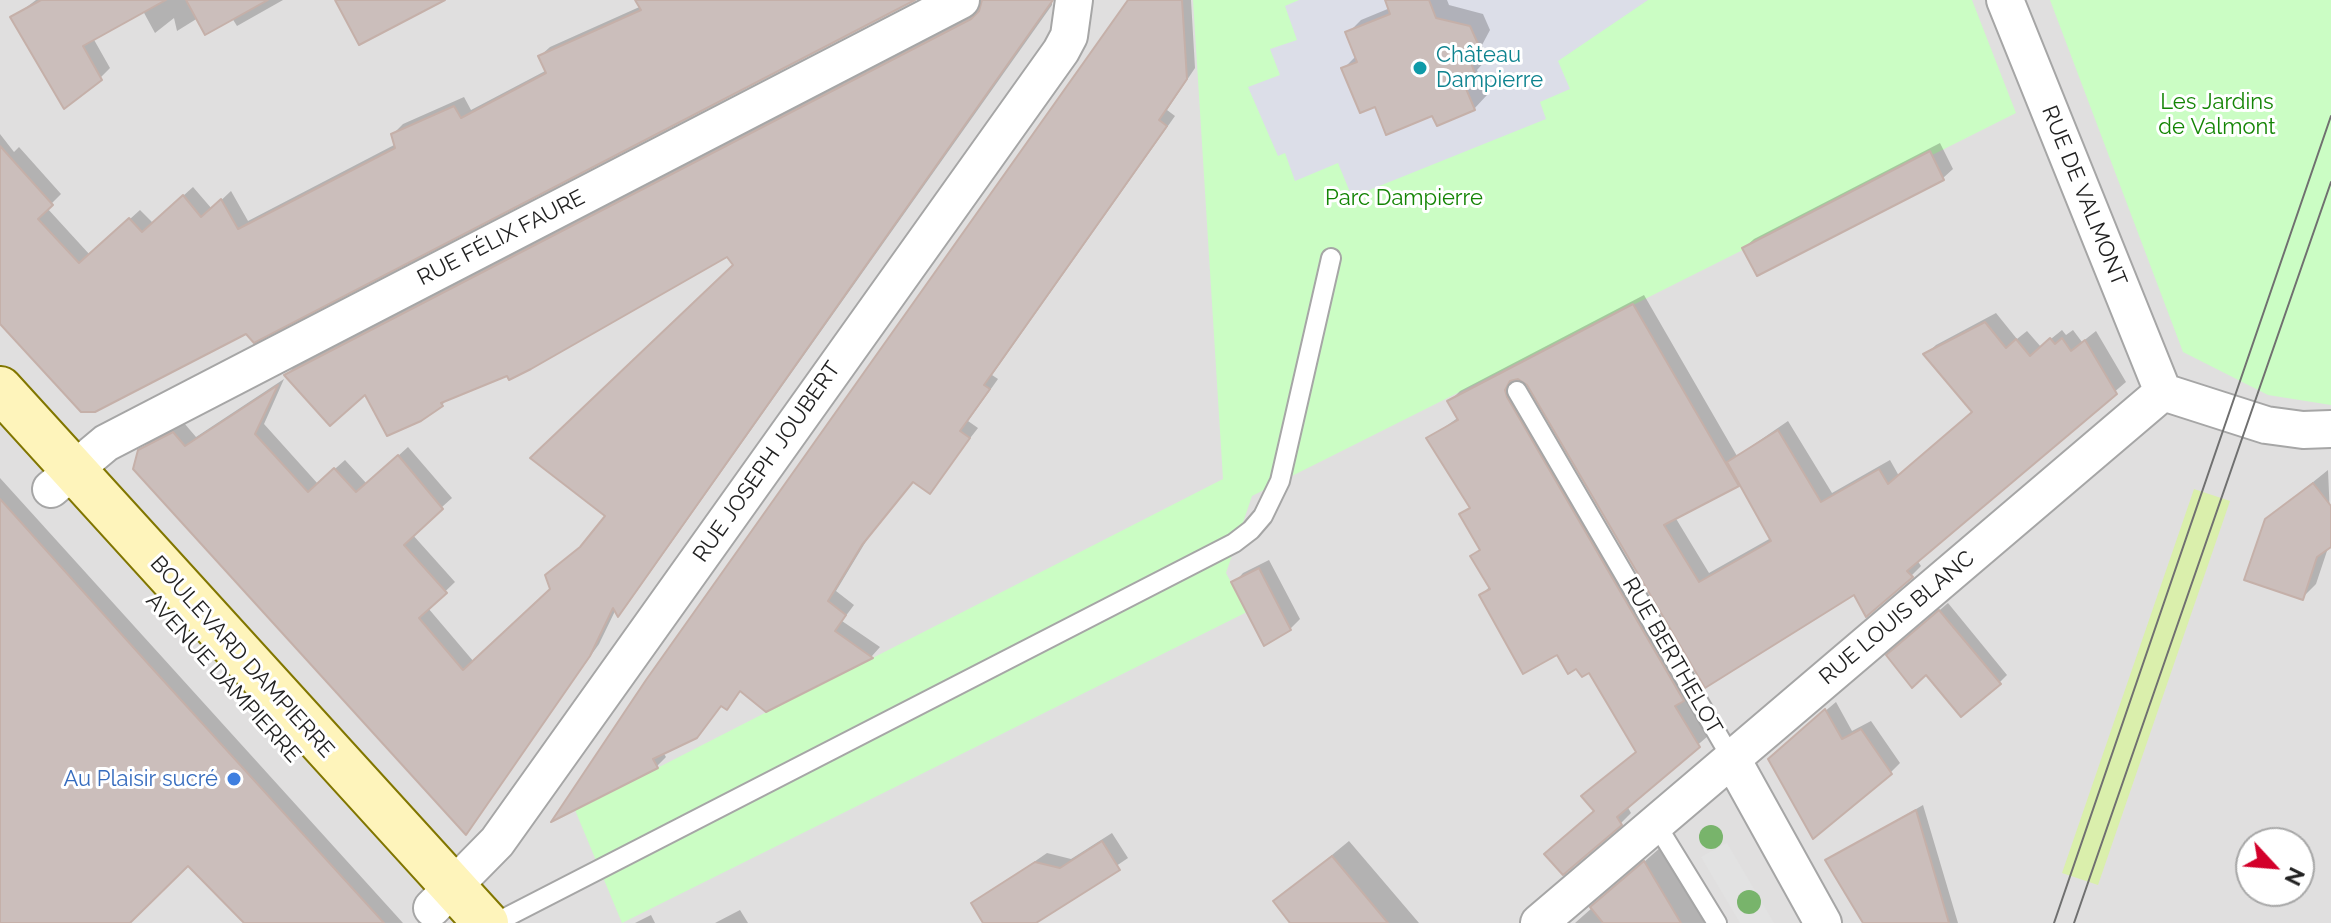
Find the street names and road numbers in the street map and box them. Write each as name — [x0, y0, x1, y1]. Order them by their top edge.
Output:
street label: RUE DE VALMONT — [2036, 102, 2132, 290]
street label: RUE FÉLIX FAURE — [413, 184, 589, 292]
street label: RUE JOSEPH JOUBERT — [688, 357, 846, 567]
street label: RUE LOUIS BLANC — [1814, 545, 1980, 691]
street label: BOULEVARD DAMPIERRE — [144, 551, 340, 763]
street label: RUE BERTHELOT — [1616, 573, 1728, 739]
street label: AVENUE DAMPIERRE — [140, 588, 306, 768]

